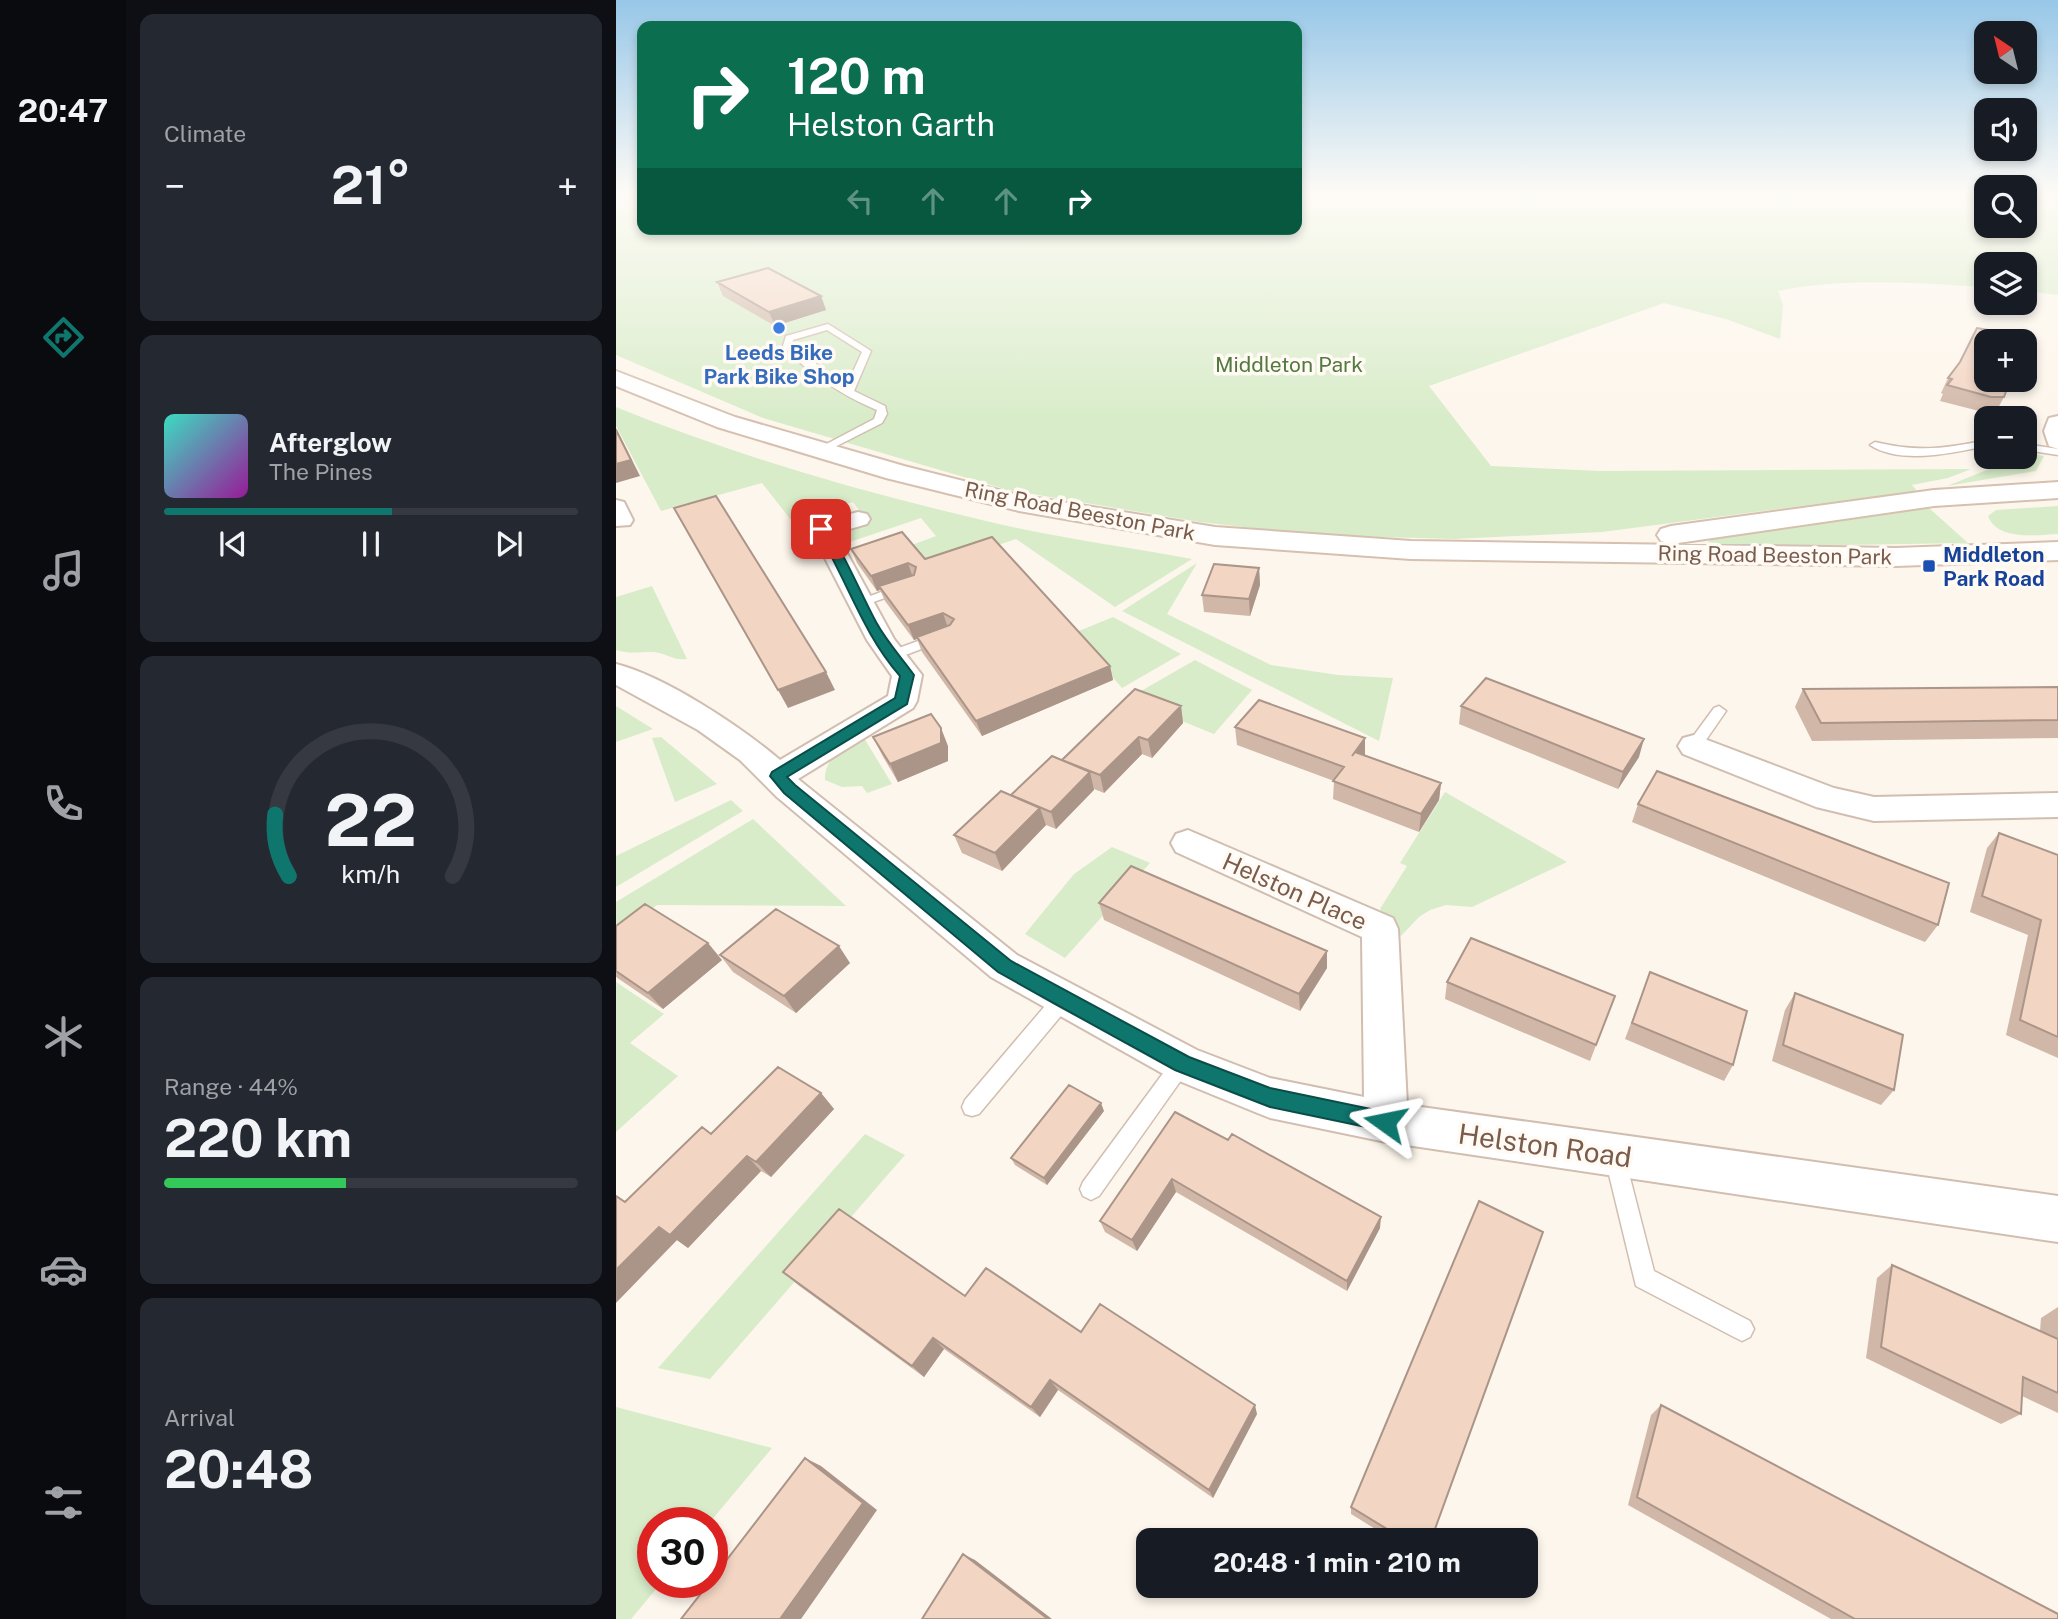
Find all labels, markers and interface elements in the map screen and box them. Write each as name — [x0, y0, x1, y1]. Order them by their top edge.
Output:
north arrow — [1974, 21, 2037, 84]
map controls — [1974, 21, 2037, 469]
text: 120 m — [787, 47, 926, 105]
icon: right — [672, 49, 763, 140]
text: 20:47 — [18, 92, 108, 129]
button: sound — [1974, 98, 2037, 161]
text: Helston Garth — [787, 106, 995, 143]
text: Climate — [164, 120, 246, 147]
text: 21° — [331, 155, 411, 216]
text: − — [164, 164, 185, 209]
text: + — [557, 164, 578, 209]
button: search — [1974, 175, 2037, 238]
icon: left — [841, 182, 879, 220]
icon: ahead — [914, 182, 952, 220]
icon: ahead — [987, 182, 1025, 220]
icon: right — [1060, 182, 1098, 220]
button: layers — [1974, 252, 2037, 315]
icon: directions — [39, 313, 88, 362]
marker: Leeds Bike Park Bike Shop — [771, 320, 787, 336]
button: + — [1974, 329, 2037, 392]
place label: Leeds Bike Park Bike Shop — [703, 340, 855, 389]
park label: Middleton Park — [1215, 352, 1363, 377]
button: − — [1974, 406, 2037, 469]
text: Afterglow — [269, 427, 392, 458]
text: The Pines — [269, 458, 373, 485]
street label: Ring Road Beeston Park — [962, 476, 1198, 546]
pin — [791, 499, 851, 559]
icon: arrive — [802, 510, 840, 548]
icon: previous — [214, 525, 252, 563]
icon: pause — [352, 525, 390, 563]
icon: next — [490, 525, 528, 563]
street label: Ring Road Beeston Park — [1658, 540, 1893, 570]
place label: Middleton Park Road — [1943, 542, 2045, 591]
icon: music — [39, 546, 88, 595]
marker: Middleton Park Road — [1921, 558, 1937, 574]
text: 22 — [325, 777, 417, 862]
icon: phone — [39, 779, 88, 828]
street label: Helston Place — [1218, 847, 1372, 935]
text: km/h — [342, 858, 400, 888]
icon: climate — [39, 1012, 88, 1061]
text: Range · 44% — [164, 1073, 298, 1100]
position arrow — [1348, 1085, 1422, 1159]
text: 220 km — [164, 1108, 352, 1169]
street label: Helston Road — [1456, 1117, 1634, 1173]
icon: car — [39, 1245, 88, 1294]
text: Arrival — [164, 1404, 235, 1431]
text: 20:48 — [164, 1439, 313, 1500]
icon: filters — [39, 1478, 88, 1527]
speed limit sign: 30 — [637, 1507, 728, 1598]
text: 20:48 · 1 min · 210 m — [1213, 1547, 1461, 1578]

